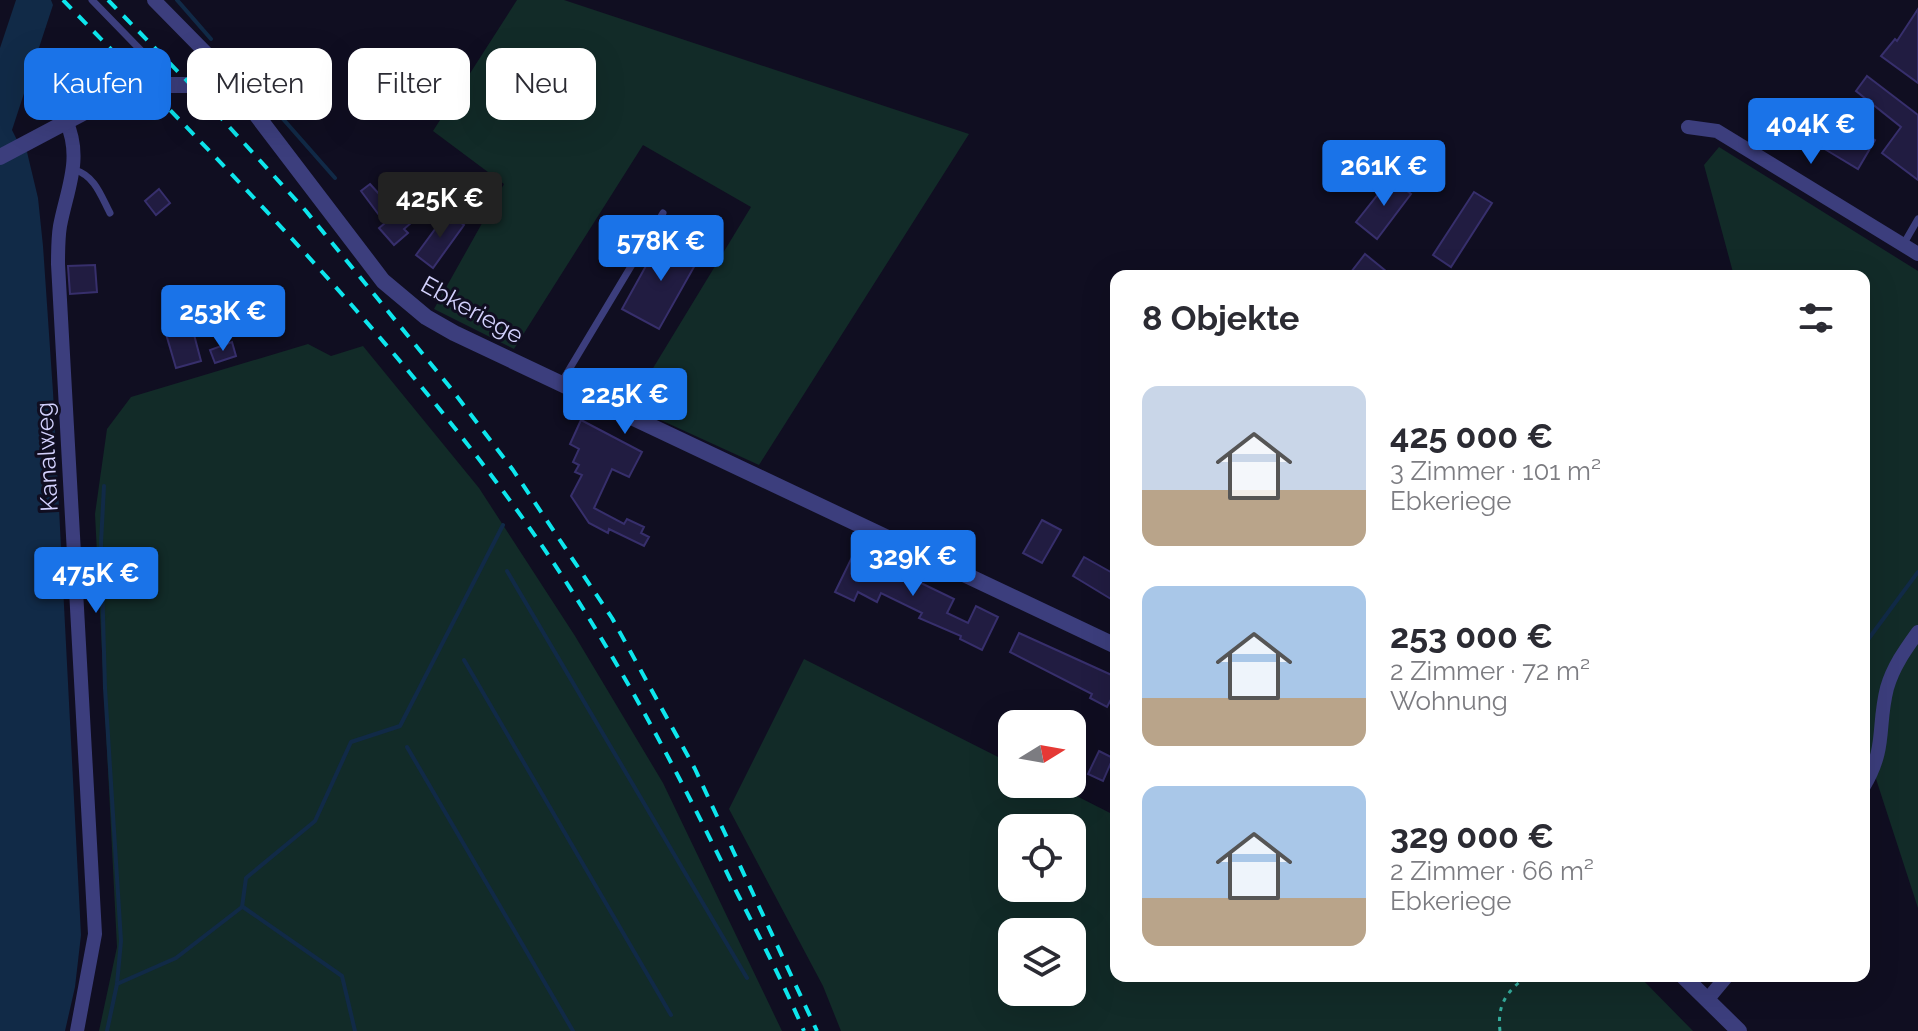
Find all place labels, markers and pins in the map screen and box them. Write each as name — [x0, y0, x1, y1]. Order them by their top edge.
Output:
pin: 404K € — [1746, 98, 1876, 166]
pin: 261K € — [1319, 140, 1449, 208]
pin: 425K € — [375, 172, 505, 240]
pin: 578K € — [596, 215, 726, 283]
pin: 253K € — [158, 285, 288, 353]
pin: 225K € — [560, 368, 690, 436]
pin: 329K € — [848, 530, 978, 598]
pin: 475K € — [31, 547, 161, 615]

